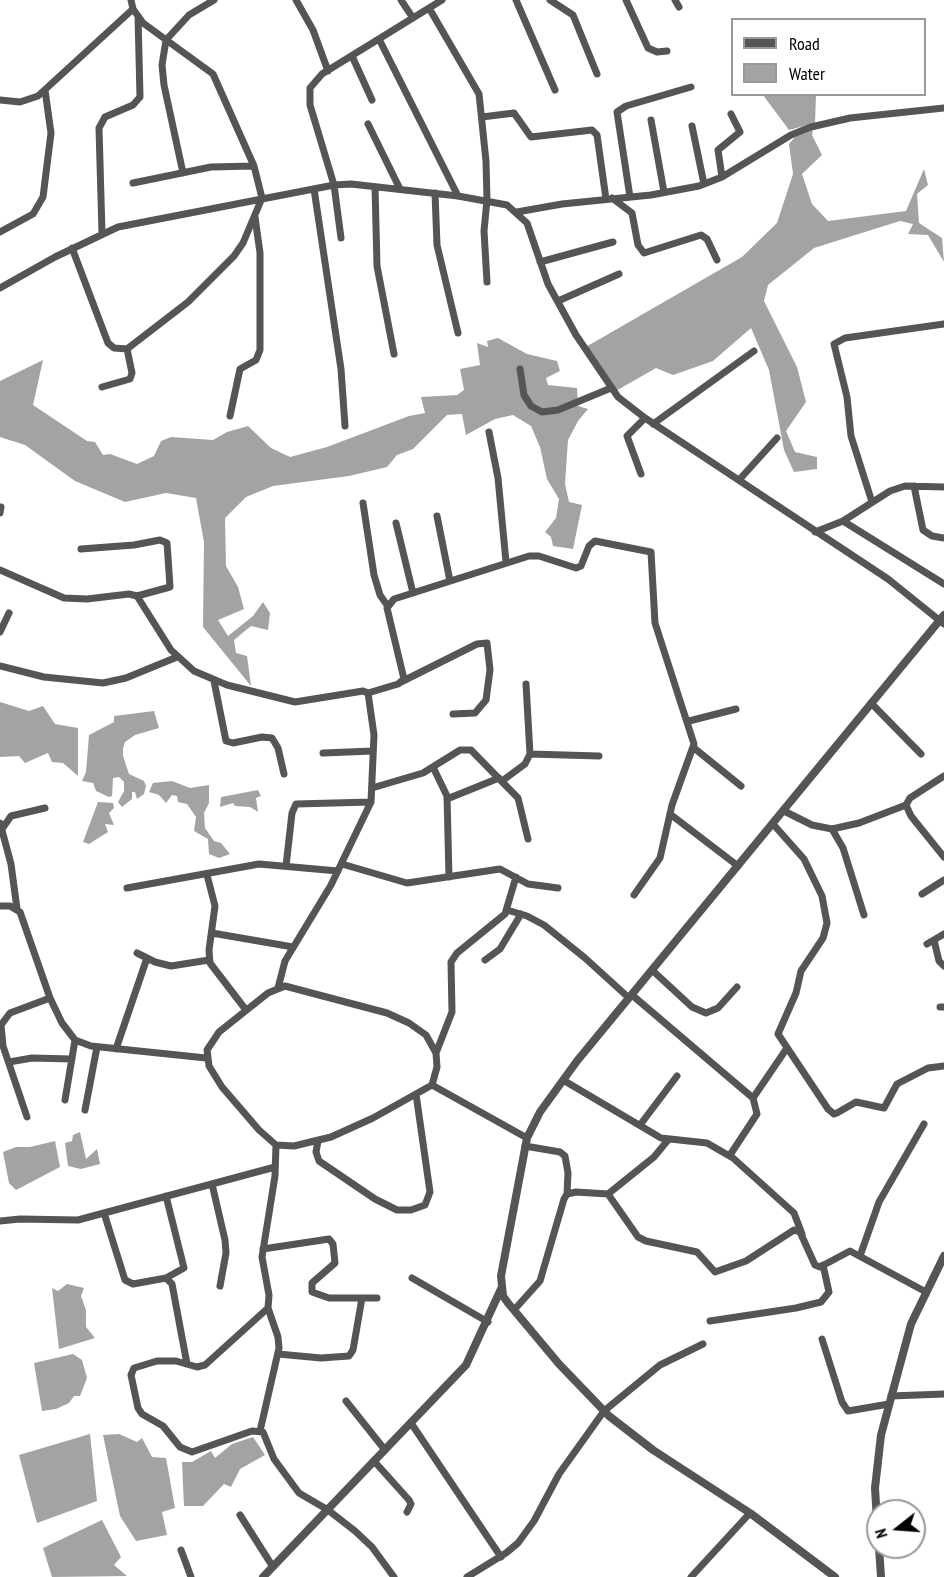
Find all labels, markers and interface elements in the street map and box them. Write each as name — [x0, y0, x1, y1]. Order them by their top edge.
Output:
legend — [731, 18, 926, 96]
text: Road — [789, 32, 820, 55]
text: Water — [789, 62, 825, 85]
north arrow — [866, 1499, 926, 1559]
text: N — [870, 1527, 892, 1541]

